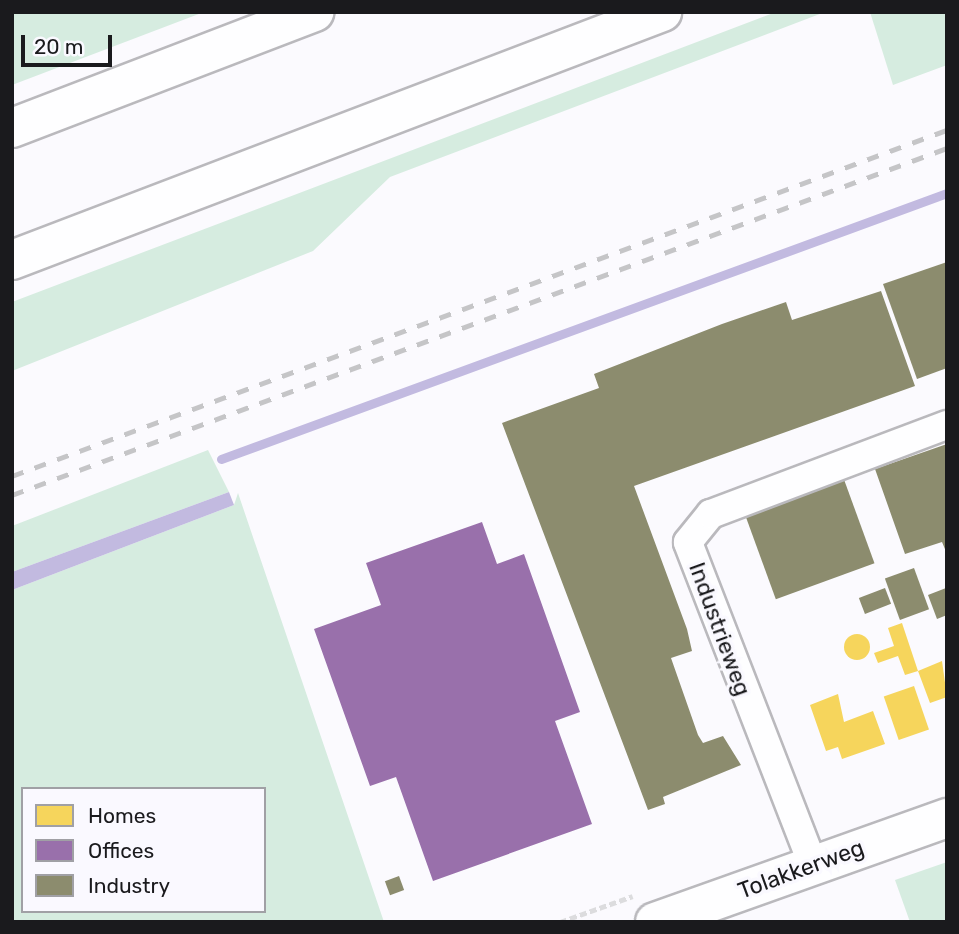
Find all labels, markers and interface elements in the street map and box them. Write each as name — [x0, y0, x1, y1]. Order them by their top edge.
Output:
scale bar — [24, 21, 116, 65]
text: 20 m — [34, 34, 83, 59]
street label: Industrieweg — [683, 558, 757, 700]
legend — [21, 787, 266, 913]
text: Homes — [88, 803, 156, 828]
street label: Tolakkerweg — [734, 833, 868, 905]
text: Offices — [88, 838, 154, 863]
text: Industry — [88, 873, 170, 898]

